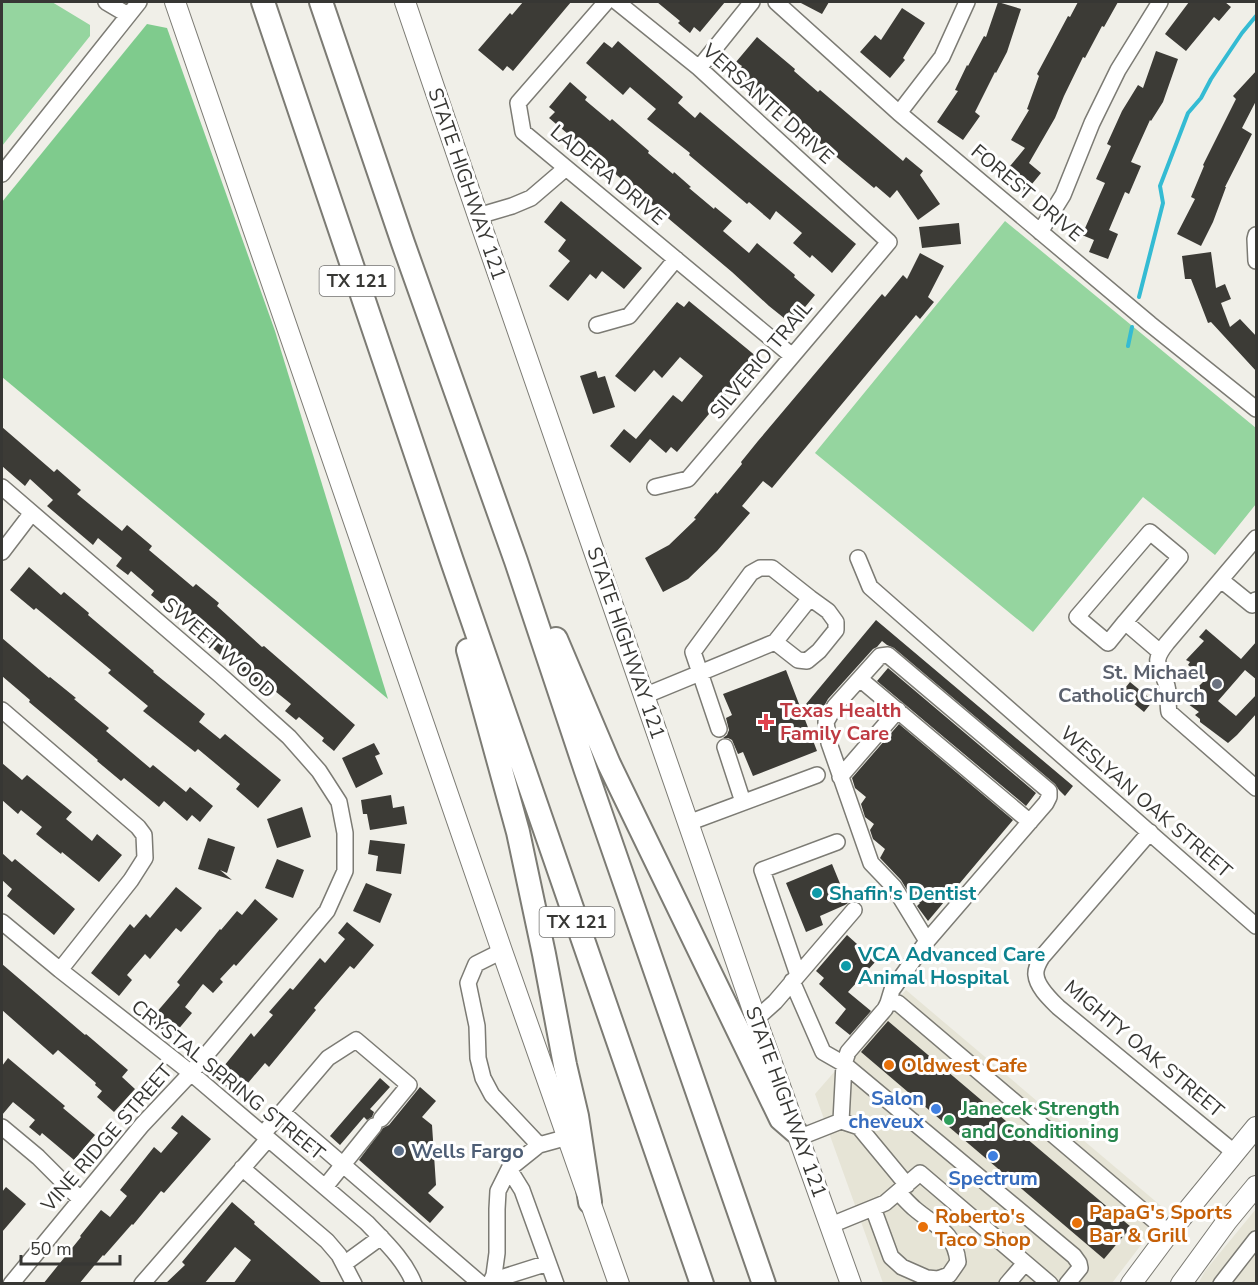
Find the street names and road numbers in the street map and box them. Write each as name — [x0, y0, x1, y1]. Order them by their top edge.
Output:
street label: VERSANTE DRIVE — [696, 37, 839, 170]
street label: STATE HIGHWAY 121 — [421, 84, 513, 284]
street label: LADERA DRIVE — [544, 119, 672, 231]
street label: FOREST DRIVE — [965, 138, 1089, 248]
road number: TX 121 — [320, 266, 394, 296]
street label: SILVERIO TRAIL — [704, 295, 819, 425]
street label: STATE HIGHWAY 121 — [580, 543, 672, 743]
street label: SWEET WOOD — [157, 591, 281, 705]
street label: WESLYAN OAK STREET — [1054, 720, 1238, 884]
road number: TX 121 — [540, 907, 614, 937]
street label: MIGHTY OAK STREET — [1058, 974, 1230, 1124]
street label: CRYSTAL SPRING STREET — [126, 993, 330, 1167]
street label: STATE HIGHWAY 121 — [739, 1003, 833, 1201]
street label: VINE RIDGE STREET — [35, 1058, 179, 1218]

